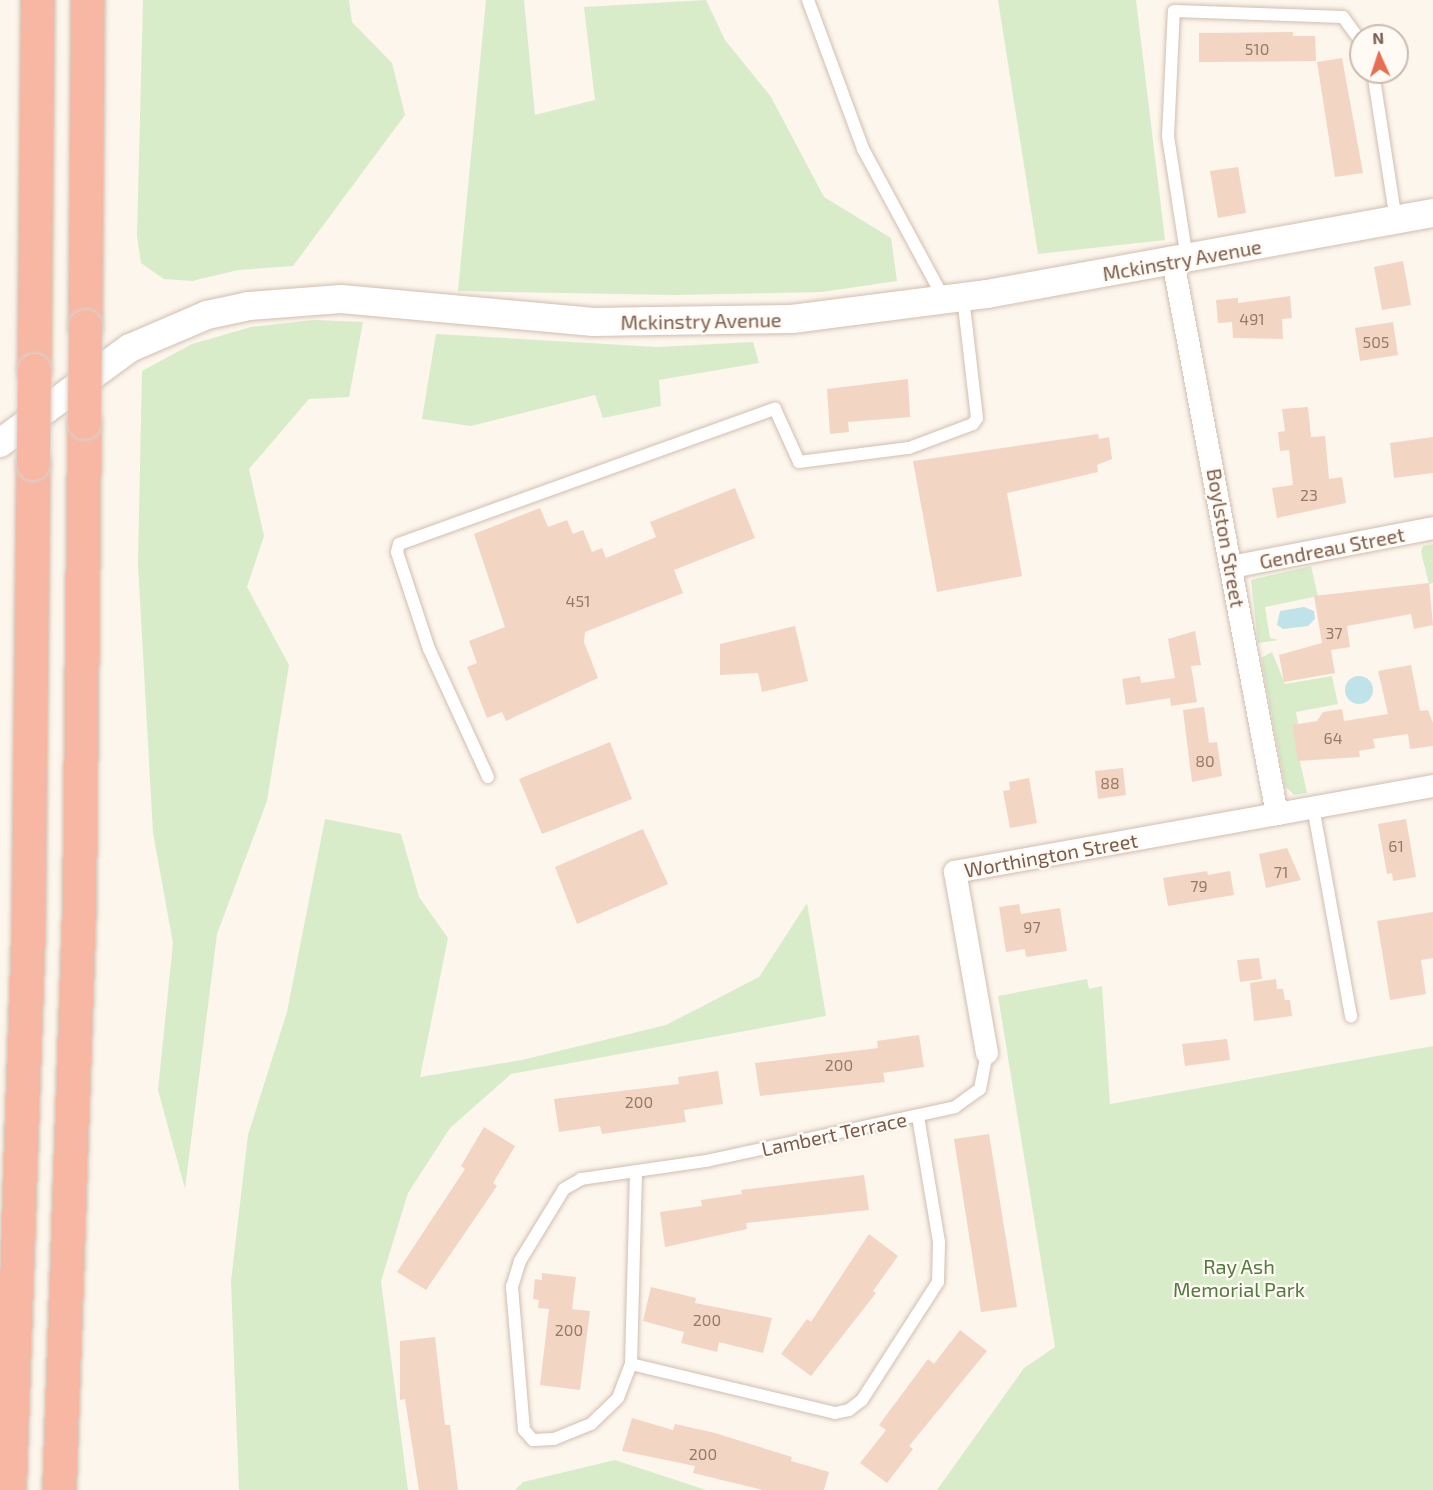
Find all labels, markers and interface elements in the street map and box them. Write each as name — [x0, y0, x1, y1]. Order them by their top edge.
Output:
north arrow — [1349, 24, 1409, 84]
text: N — [1372, 28, 1384, 47]
house number: 510 — [1245, 39, 1269, 59]
street label: Mckinstry Avenue — [1100, 234, 1264, 286]
street label: Mckinstry Avenue — [620, 308, 782, 334]
house number: 491 — [1239, 309, 1265, 329]
house number: 505 — [1363, 332, 1389, 352]
street label: Boylston Street — [1202, 467, 1250, 609]
house number: 23 — [1300, 485, 1318, 505]
street label: Gendreau Street — [1257, 522, 1407, 574]
house number: 451 — [566, 591, 590, 611]
house number: 37 — [1325, 623, 1343, 643]
house number: 64 — [1324, 728, 1342, 748]
house number: 80 — [1195, 751, 1215, 771]
house number: 88 — [1100, 773, 1120, 793]
street label: Worthington Street — [962, 828, 1140, 882]
house number: 61 — [1388, 836, 1404, 856]
house number: 71 — [1274, 862, 1288, 882]
house number: 79 — [1190, 876, 1208, 896]
house number: 97 — [1023, 917, 1041, 937]
house number: 200 — [825, 1055, 853, 1075]
house number: 200 — [625, 1092, 653, 1112]
street label: Lambert Terrace — [759, 1107, 909, 1161]
park label: Ray Ash Memorial Park — [1173, 1254, 1305, 1301]
house number: 200 — [693, 1310, 721, 1330]
house number: 200 — [555, 1320, 583, 1340]
house number: 200 — [689, 1444, 717, 1464]

